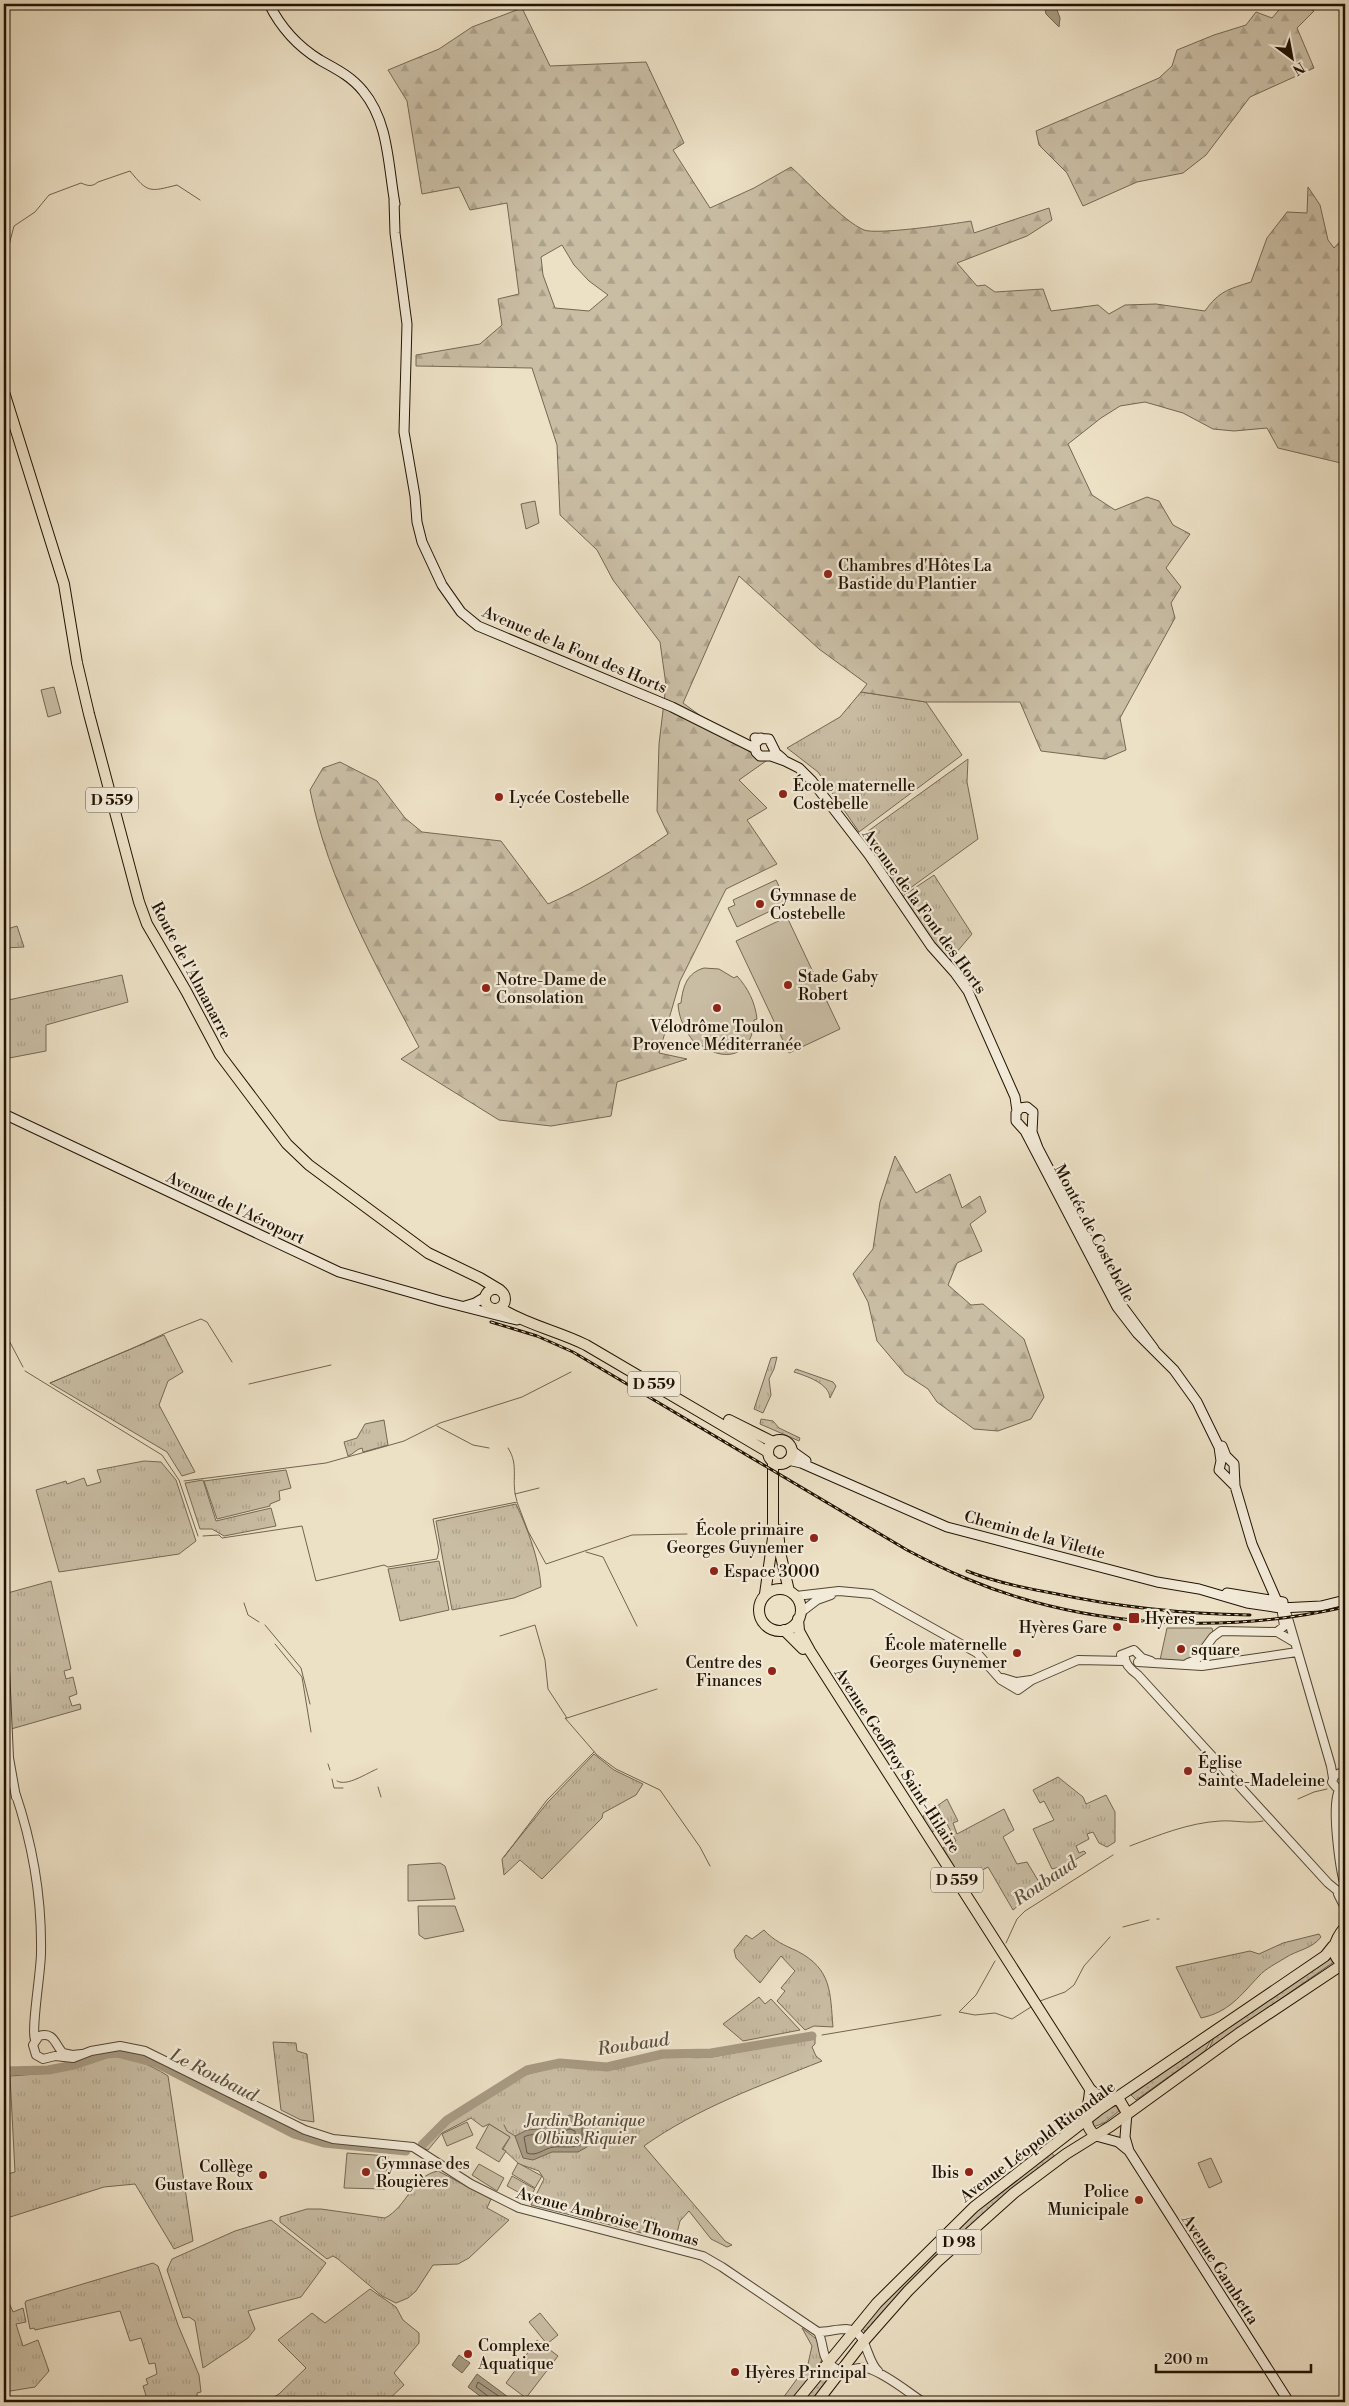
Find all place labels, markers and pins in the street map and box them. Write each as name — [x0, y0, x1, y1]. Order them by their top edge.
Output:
place label: Chambres d'Hôtes La Bastide du Plantier — [837, 556, 993, 594]
marker: Chambres d'Hôtes La Bastide du Plantier — [822, 568, 834, 580]
place label: École maternelle Costebelle — [793, 774, 915, 814]
place label: Lycée Costebelle — [509, 788, 630, 808]
marker: École maternelle Costebelle — [777, 788, 789, 800]
marker: Lycée Costebelle — [493, 791, 505, 803]
place label: Gymnase de Costebelle — [770, 886, 857, 924]
marker: Gymnase de Costebelle — [754, 898, 766, 910]
place label: Stade Gaby Robert — [798, 967, 878, 1005]
place label: Notre-Dame de Consolation — [496, 970, 607, 1008]
marker: Stade Gaby Robert — [782, 979, 794, 991]
marker: Notre-Dame de Consolation — [480, 982, 492, 994]
marker: Vélodrôme Toulon Provence Méditerranée — [711, 1002, 723, 1014]
place label: Vélodrôme Toulon Provence Méditerranée — [632, 1017, 802, 1055]
place label: École primaire Georges Guynemer — [667, 1518, 804, 1558]
marker: École primaire Georges Guynemer — [808, 1532, 820, 1544]
place label: Espace 3000 — [724, 1562, 820, 1582]
marker: Espace 3000 — [708, 1565, 720, 1577]
place label: Hyères — [1145, 1609, 1195, 1629]
marker: Hyères — [1127, 1611, 1141, 1625]
place label: Hyères Gare — [1019, 1618, 1107, 1638]
marker: Hyères Gare — [1111, 1621, 1123, 1633]
place label: École maternelle Georges Guynemer — [870, 1633, 1007, 1673]
place label: square — [1191, 1640, 1240, 1660]
marker: square — [1175, 1643, 1187, 1655]
marker: École maternelle Georges Guynemer — [1011, 1647, 1023, 1659]
place label: Centre des Finances — [685, 1653, 762, 1691]
marker: Centre des Finances — [766, 1665, 778, 1677]
place label: Église Sainte-Madeleine — [1198, 1751, 1325, 1791]
marker: Église Sainte-Madeleine — [1182, 1765, 1194, 1777]
place label: Gymnase des Rougières — [376, 2154, 470, 2192]
place label: Collège Gustave Roux — [155, 2157, 254, 2195]
place label: Ibis — [932, 2163, 959, 2183]
marker: Gymnase des Rougières — [360, 2166, 372, 2178]
marker: Ibis — [963, 2166, 975, 2178]
marker: Collège Gustave Roux — [257, 2169, 269, 2181]
place label: Police Municipale — [1047, 2182, 1129, 2220]
marker: Police Municipale — [1133, 2194, 1145, 2206]
place label: Complexe Aquatique — [477, 2336, 554, 2374]
marker: Complexe Aquatique — [462, 2348, 474, 2360]
place label: Hyères Principal — [745, 2363, 867, 2383]
marker: Hyères Principal — [729, 2366, 741, 2378]

